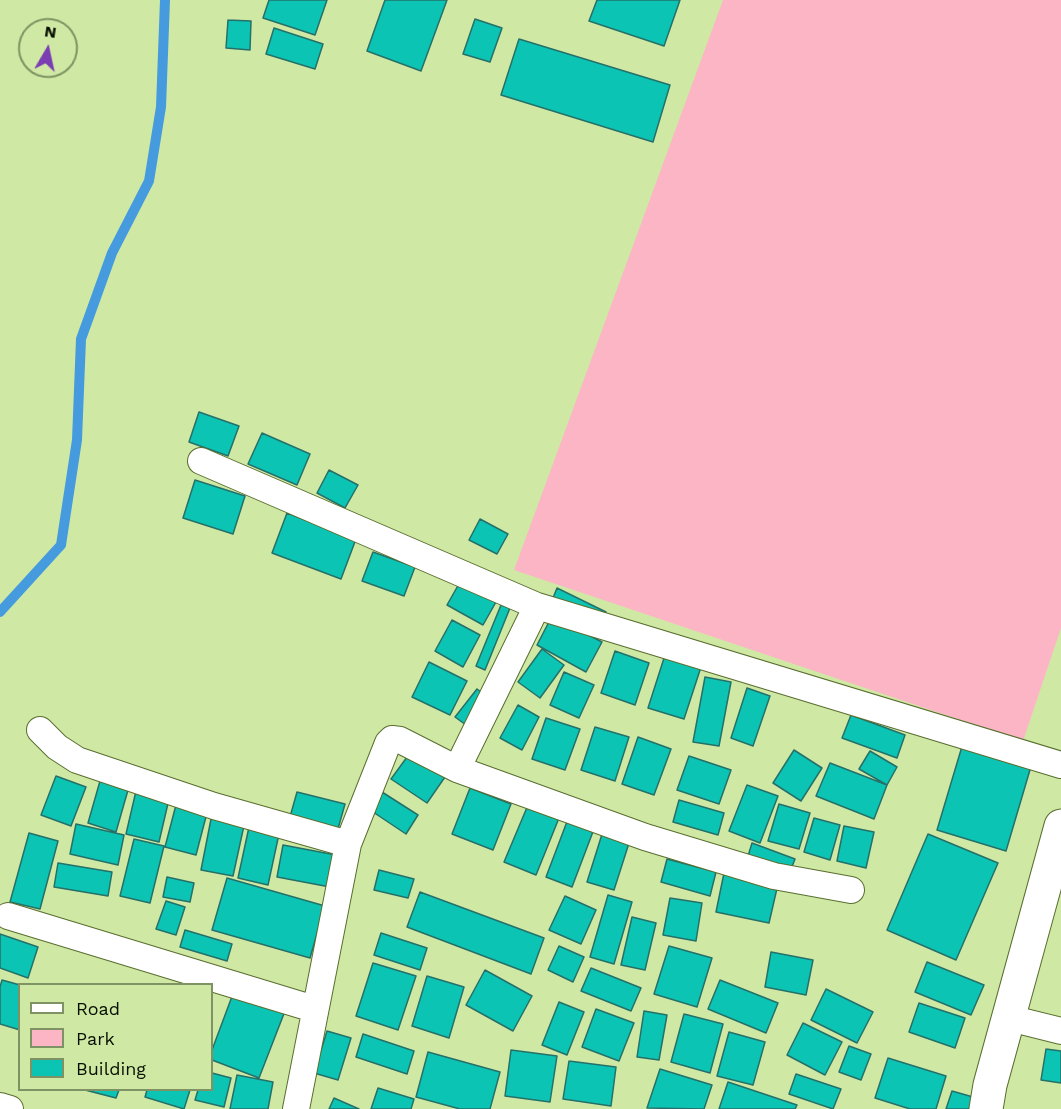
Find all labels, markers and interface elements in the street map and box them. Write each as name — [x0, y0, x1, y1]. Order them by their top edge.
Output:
north arrow — [18, 18, 78, 78]
text: N — [43, 21, 58, 42]
legend — [18, 983, 213, 1091]
text: Road — [76, 998, 120, 1019]
text: Park — [76, 1028, 115, 1049]
text: Building — [76, 1058, 146, 1079]

